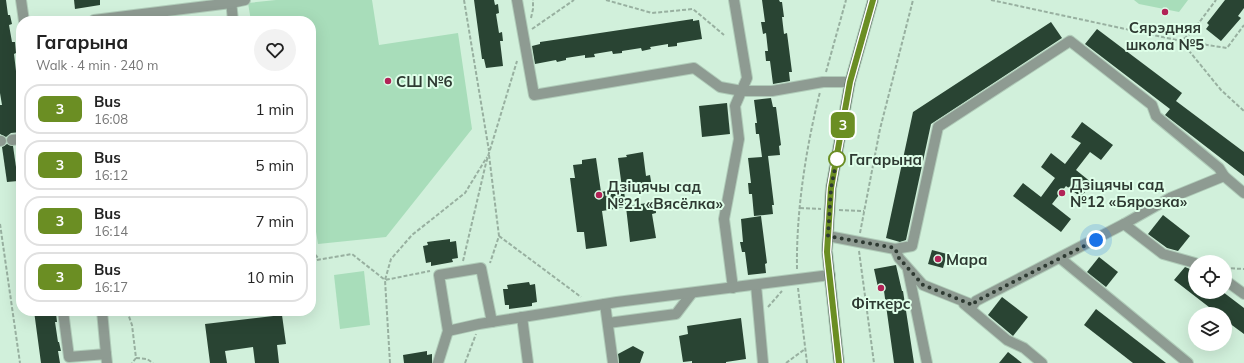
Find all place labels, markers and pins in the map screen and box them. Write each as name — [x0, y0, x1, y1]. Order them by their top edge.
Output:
marker: Сярэдняя школа №5 — [1160, 7, 1170, 17]
place label: Сярэдняя школа №5 — [1126, 18, 1204, 54]
place label: СШ №6 — [396, 72, 453, 91]
marker: СШ №6 — [383, 76, 393, 86]
marker: Гагарына — [828, 150, 846, 168]
place label: Гагарына — [849, 150, 922, 169]
place label: Дзіцячы сад №12 «Бярозка» — [1070, 175, 1188, 211]
place label: Дзіцячы сад №21 «Вясёлка» — [607, 177, 724, 213]
marker: Дзіцячы сад №12 «Бярозка» — [1057, 188, 1067, 198]
marker: Дзіцячы сад №21 «Вясёлка» — [594, 190, 604, 200]
place label: Мара — [946, 250, 988, 269]
marker: Мара — [933, 254, 943, 264]
marker: Фіткерс — [876, 283, 886, 293]
place label: Фіткерс — [851, 294, 911, 313]

